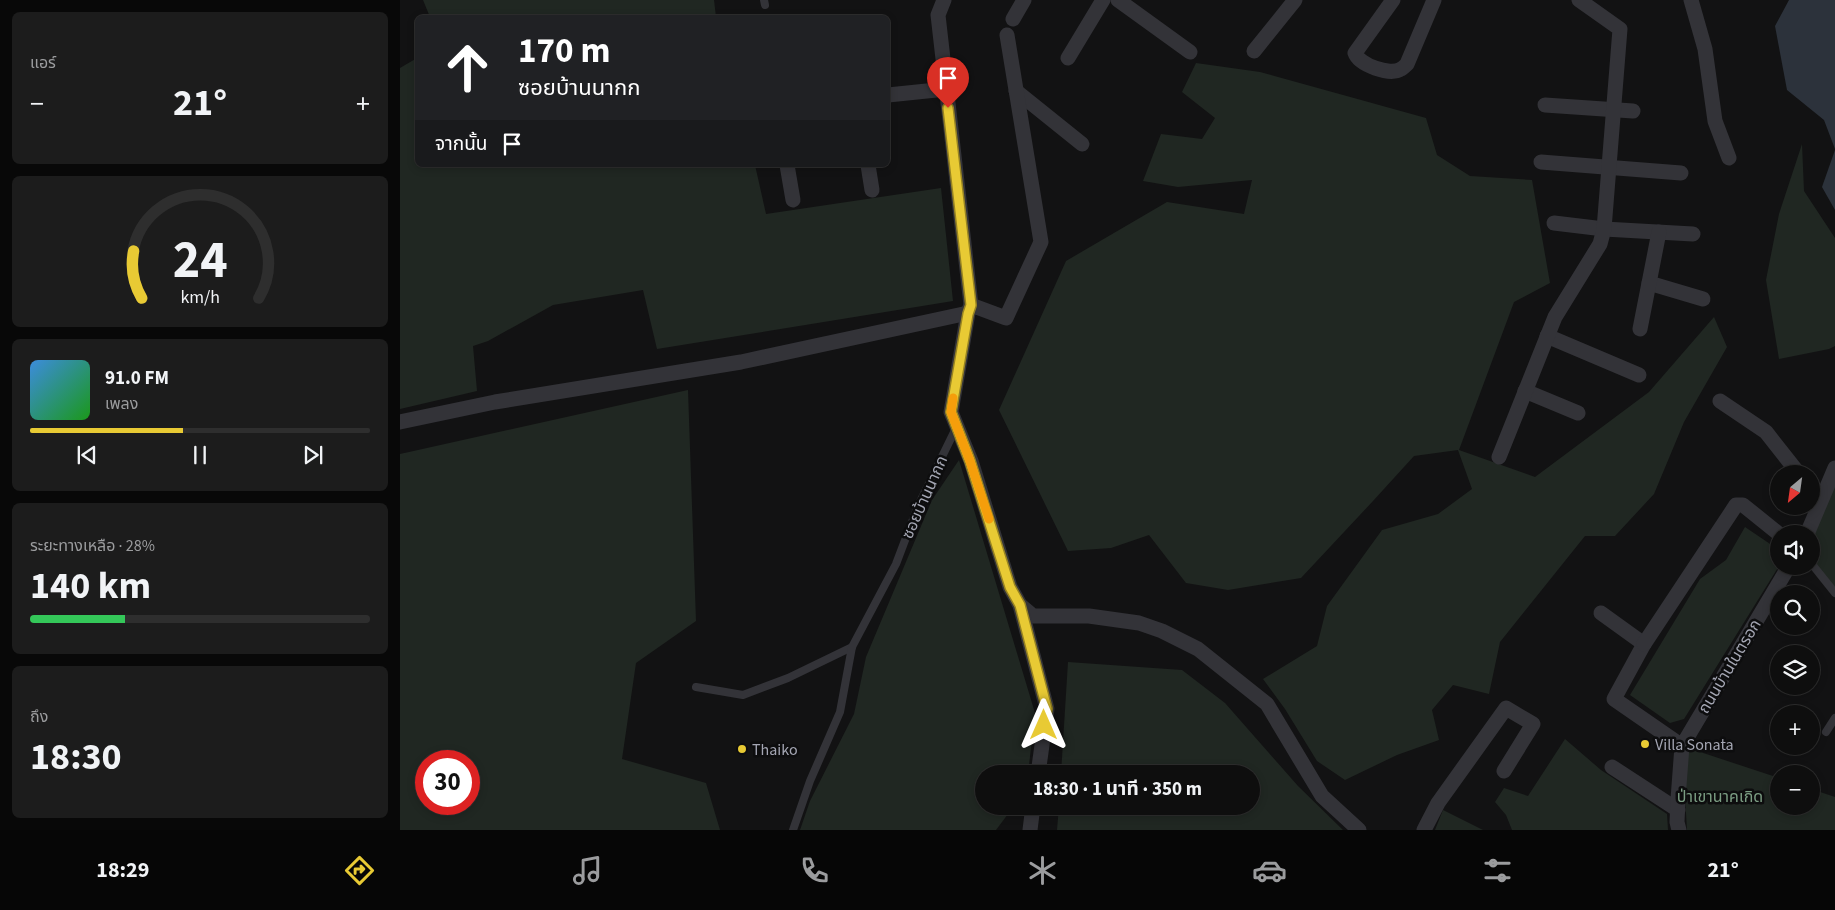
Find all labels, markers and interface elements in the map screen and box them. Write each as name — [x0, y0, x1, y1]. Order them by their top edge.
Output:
text: 170 m — [518, 26, 610, 76]
icon: ahead — [435, 35, 500, 100]
text: แอร์ — [30, 52, 56, 74]
pin — [927, 57, 969, 108]
icon: arrive — [934, 64, 962, 92]
text: ซอยบ้านนากก — [518, 72, 640, 104]
text: 21° — [173, 76, 227, 130]
text: − — [30, 84, 44, 124]
text: + — [356, 84, 370, 124]
icon: arrive — [498, 130, 526, 158]
text: จากนั้น — [435, 131, 488, 158]
text: 24 — [173, 224, 227, 298]
text: km/h — [180, 285, 220, 310]
text: 91.0 FM — [105, 365, 169, 392]
text: เพลง — [105, 393, 138, 415]
icon: previous — [73, 441, 101, 469]
icon: pause — [186, 441, 214, 469]
icon: next — [299, 441, 327, 469]
street label: ซอยบ้านนากก — [897, 452, 953, 543]
north arrow — [1770, 465, 1820, 515]
map controls — [1770, 465, 1820, 815]
button: sound — [1770, 525, 1820, 575]
text: ระยะทางเหลือ · 28% — [30, 535, 155, 557]
text: 140 km — [30, 559, 151, 613]
button: search — [1770, 585, 1820, 635]
street label: ถนนบ้านในตรอก — [1693, 615, 1767, 718]
button: layers — [1770, 645, 1820, 695]
position arrow — [1017, 698, 1069, 750]
button: + — [1770, 705, 1820, 755]
text: ถึง — [30, 706, 48, 728]
text: 18:30 — [30, 730, 122, 784]
place label: Villa Sonata — [1655, 734, 1734, 756]
marker: Villa Sonata — [1639, 738, 1651, 750]
place label: Thaiko — [752, 739, 798, 761]
marker: Thaiko — [736, 743, 748, 755]
speed limit sign: 30 — [415, 750, 480, 815]
button: − — [1770, 765, 1820, 815]
text: 18:30 · 1 นาที · 350 m — [1033, 776, 1202, 803]
park label: ป่าเขานาคเกิด — [1677, 786, 1763, 808]
icon: directions — [342, 853, 377, 888]
icon: music — [570, 853, 605, 888]
icon: phone — [797, 853, 832, 888]
icon: climate — [1025, 853, 1060, 888]
icon: car — [1252, 853, 1287, 888]
icon: filters — [1480, 853, 1515, 888]
text: 18:29 — [96, 854, 149, 886]
text: 21° — [1707, 854, 1739, 886]

